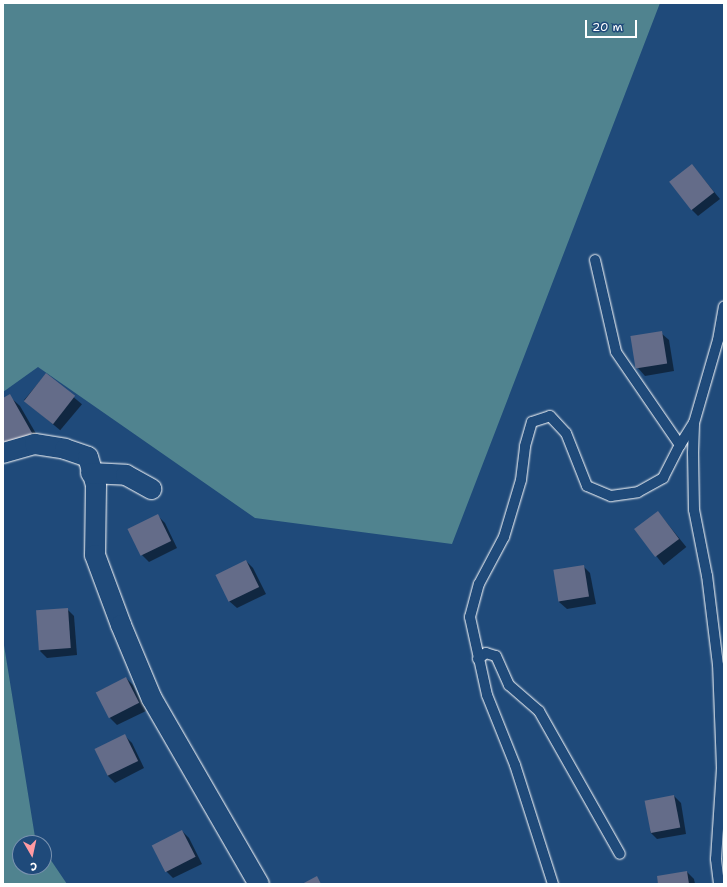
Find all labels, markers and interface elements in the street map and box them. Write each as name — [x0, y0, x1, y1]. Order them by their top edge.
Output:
scale bar — [587, 12, 639, 38]
text: 20 m — [592, 19, 623, 35]
north arrow — [12, 835, 52, 875]
text: С — [29, 858, 38, 874]

